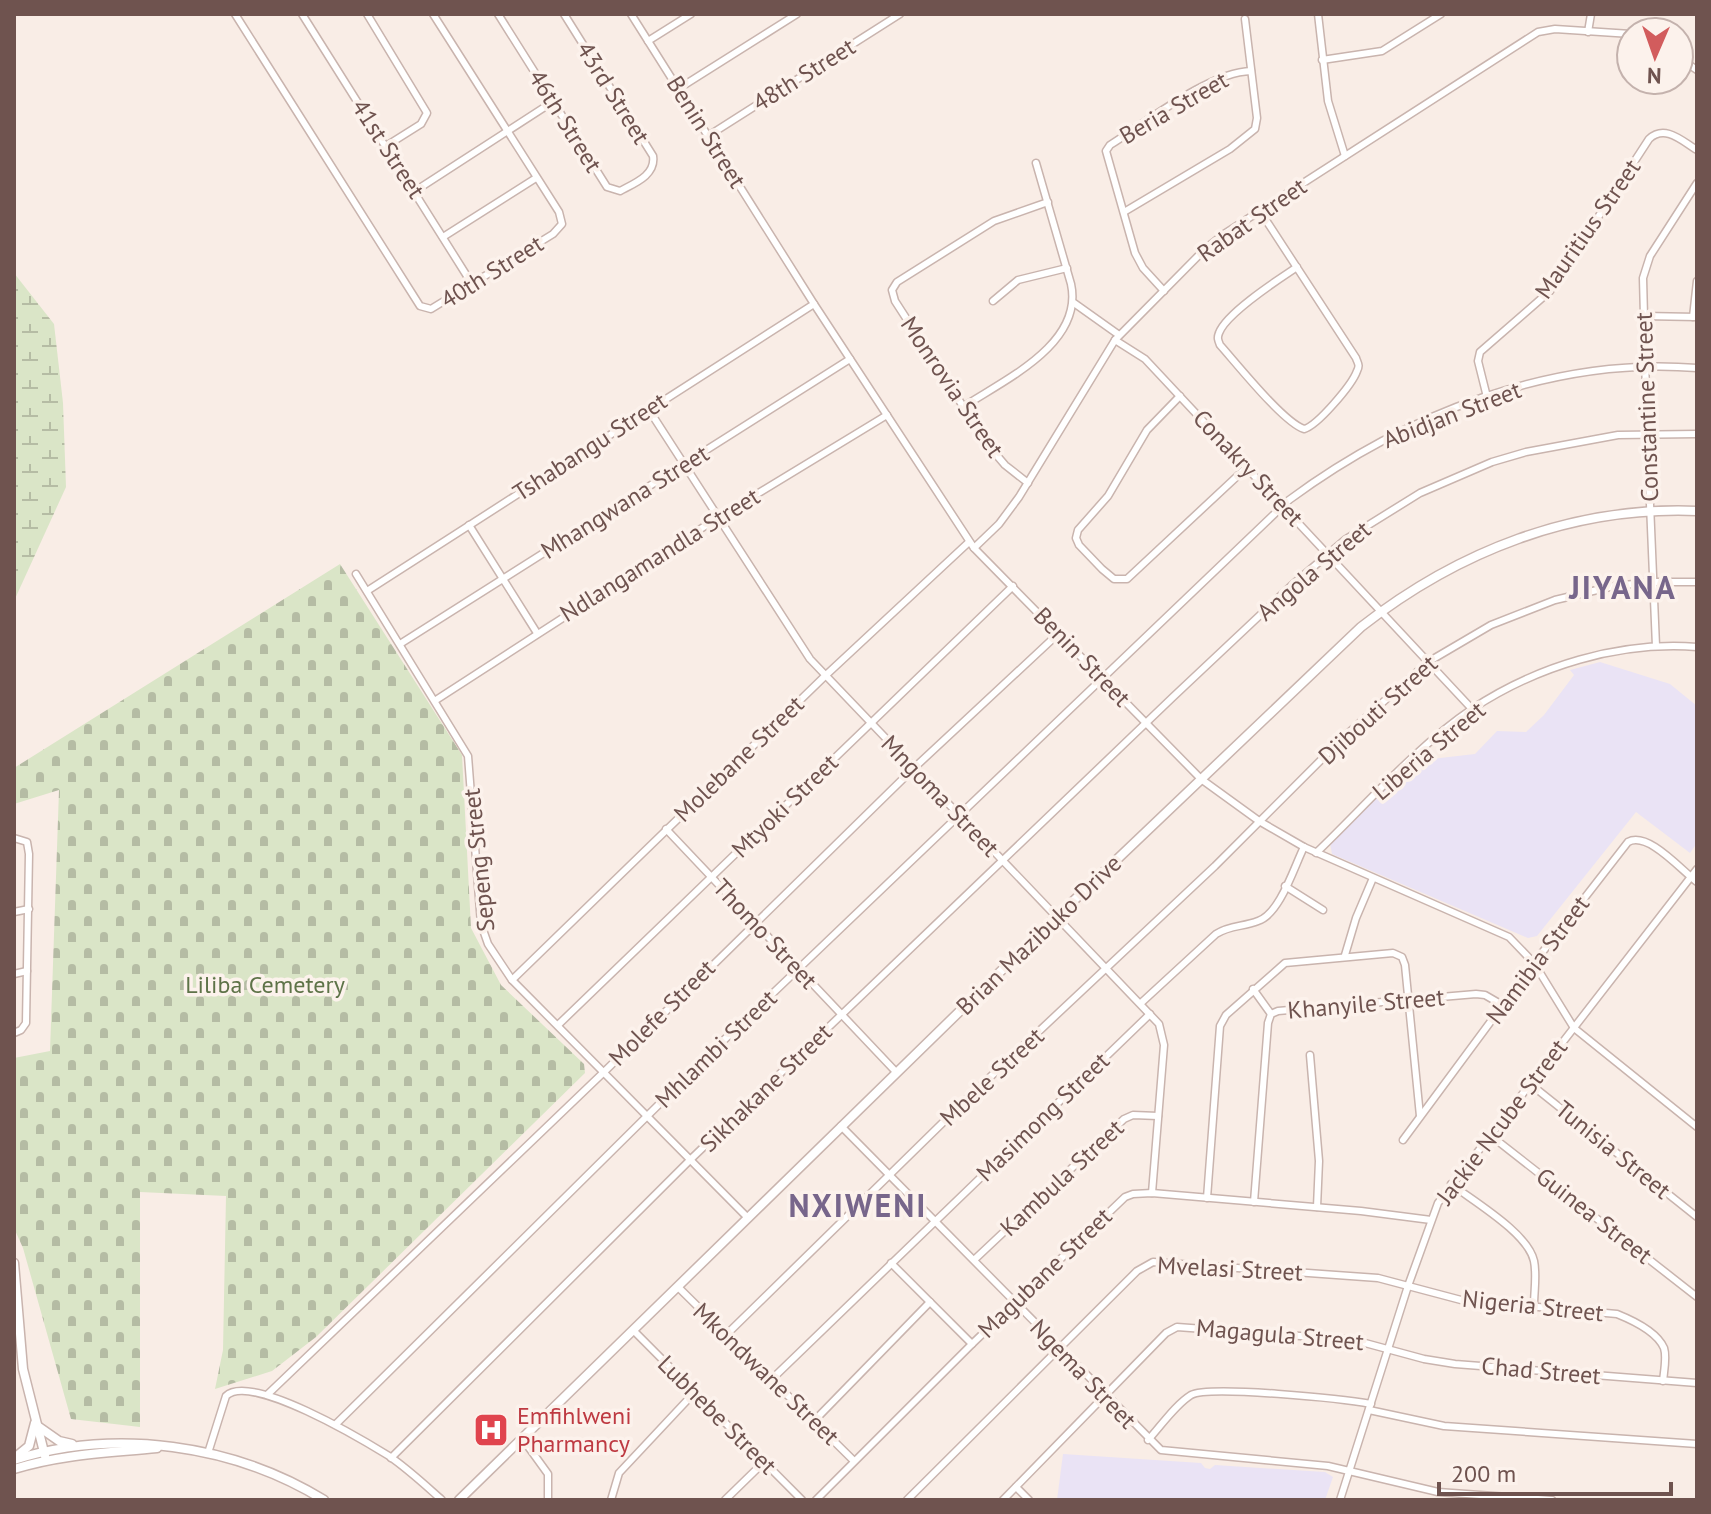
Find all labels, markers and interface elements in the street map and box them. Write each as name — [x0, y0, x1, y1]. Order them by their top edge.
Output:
north arrow — [1615, 16, 1695, 96]
street label: 48th Street — [747, 31, 861, 118]
street label: 43rd Street — [570, 36, 657, 150]
text: N — [1647, 62, 1662, 90]
street label: 46th Street — [522, 64, 609, 178]
street label: Beria Street — [1114, 64, 1234, 151]
street label: Benin Street — [660, 70, 753, 194]
street label: 41st Street — [345, 93, 432, 204]
street label: Mauritius Street — [1528, 153, 1647, 305]
street label: Rabat Street — [1191, 171, 1312, 269]
street label: 40th Street — [435, 228, 549, 315]
street label: Monrovia Street — [894, 310, 1011, 463]
street label: Constantine Street — [1628, 312, 1665, 502]
street label: Abidjan Street — [1378, 374, 1525, 455]
street label: Tshabangu Street — [507, 385, 673, 508]
street label: Conakry Street — [1186, 403, 1310, 533]
street label: Mhangwana Street — [535, 437, 714, 566]
street label: Ndlangamandla Street — [554, 481, 765, 629]
street label: Angola Street — [1250, 514, 1377, 627]
district label: JIYANA — [1568, 566, 1677, 608]
street label: Benin Street — [1027, 600, 1137, 713]
street label: Djibouti Street — [1312, 648, 1444, 771]
street label: Molebane Street — [667, 689, 810, 828]
street label: Liberia Street — [1366, 694, 1492, 807]
street label: Mngoma Street — [875, 728, 1006, 863]
street label: Mtyoki Street — [725, 747, 845, 864]
street label: Sepeng Street — [456, 787, 501, 933]
street label: Brian Mazibuko Drive — [949, 848, 1128, 1022]
street label: Thomo Street — [707, 872, 824, 995]
street label: Namibia Street — [1479, 889, 1596, 1030]
street label: Molefe Street — [602, 953, 722, 1073]
park label: Liliba Cemetery — [185, 969, 345, 1000]
street label: Khanyile Street — [1286, 981, 1446, 1026]
street label: Mhlambi Street — [648, 983, 783, 1115]
street label: Sikhakane Street — [693, 1017, 838, 1159]
street label: Mbele Street — [933, 1021, 1050, 1133]
street label: Jackie Ncube Street — [1429, 1033, 1574, 1211]
street label: Masimong Street — [969, 1045, 1116, 1188]
street label: Tunisia Street — [1549, 1094, 1677, 1206]
street label: Kambula Street — [993, 1112, 1130, 1243]
street label: Guinea Street — [1530, 1161, 1659, 1271]
district label: NXIWENI — [789, 1184, 927, 1226]
street label: Magubane Street — [971, 1201, 1118, 1344]
street label: Mvelasi Street — [1156, 1249, 1304, 1288]
street label: Nigeria Street — [1461, 1283, 1605, 1328]
street label: Mkondwane Street — [687, 1296, 846, 1451]
street label: Ngema Street — [1023, 1312, 1143, 1435]
street label: Magagula Street — [1195, 1312, 1365, 1357]
street label: Lubhebe Street — [651, 1349, 783, 1481]
street label: Chad Street — [1480, 1350, 1602, 1391]
place label: Emfihlweni Pharmancy — [517, 1400, 632, 1459]
hospital icon: Emfihlweni Pharmancy — [472, 1411, 510, 1449]
scale bar — [1439, 1446, 1671, 1496]
text: 200 m — [1451, 1458, 1516, 1489]

